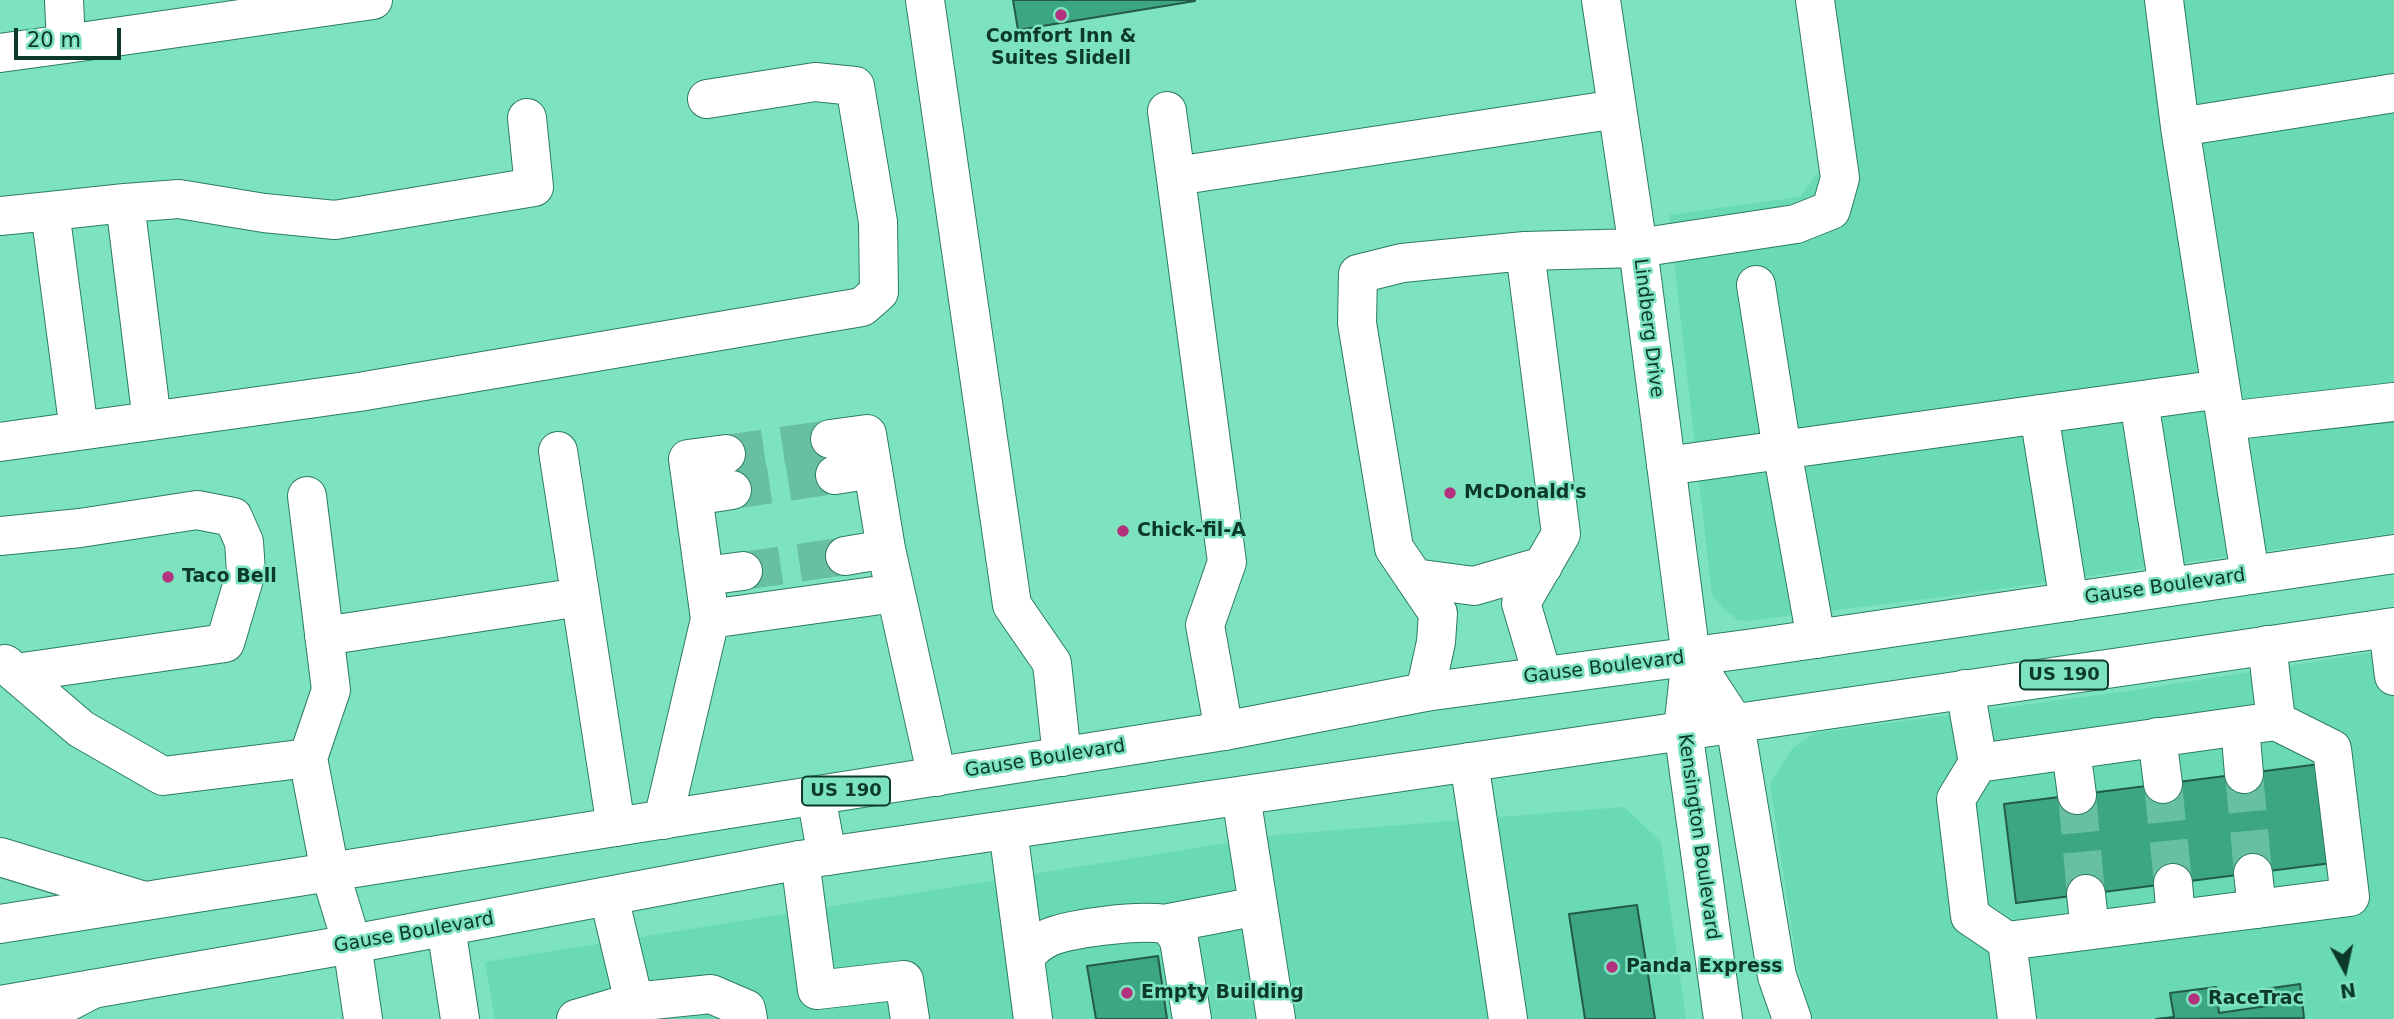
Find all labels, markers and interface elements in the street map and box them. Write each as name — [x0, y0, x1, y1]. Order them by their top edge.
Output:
marker: Comfort Inn & Suites Slidell — [1053, 7, 1069, 23]
scale bar — [18, 14, 124, 58]
place label: Comfort Inn & Suites Slidell — [986, 26, 1136, 70]
text: 20 m — [27, 28, 81, 52]
street label: Lindberg Drive — [1628, 257, 1668, 399]
place label: McDonald's — [1464, 482, 1587, 504]
marker: McDonald's — [1442, 485, 1458, 501]
place label: Chick-fil-A — [1137, 520, 1246, 542]
marker: Chick-fil-A — [1115, 523, 1131, 539]
street label: Gause Boulevard — [2083, 564, 2247, 610]
place label: Taco Bell — [182, 566, 277, 588]
marker: Taco Bell — [160, 569, 176, 585]
street label: Gause Boulevard — [1522, 647, 1686, 689]
road number: US 190 — [2020, 660, 2108, 690]
street label: Kensington Boulevard — [1672, 733, 1724, 941]
street label: Gause Boulevard — [963, 735, 1127, 783]
road number: US 190 — [802, 776, 890, 806]
street label: Gause Boulevard — [332, 908, 496, 958]
north arrow — [2310, 935, 2380, 1005]
place label: Panda Express — [1626, 956, 1783, 978]
marker: Panda Express — [1604, 959, 1620, 975]
text: N — [2339, 979, 2357, 1003]
place label: Empty Building — [1141, 982, 1304, 1004]
marker: Empty Building — [1119, 985, 1135, 1001]
place label: RaceTrac — [2208, 988, 2304, 1010]
marker: RaceTrac — [2186, 991, 2202, 1007]

